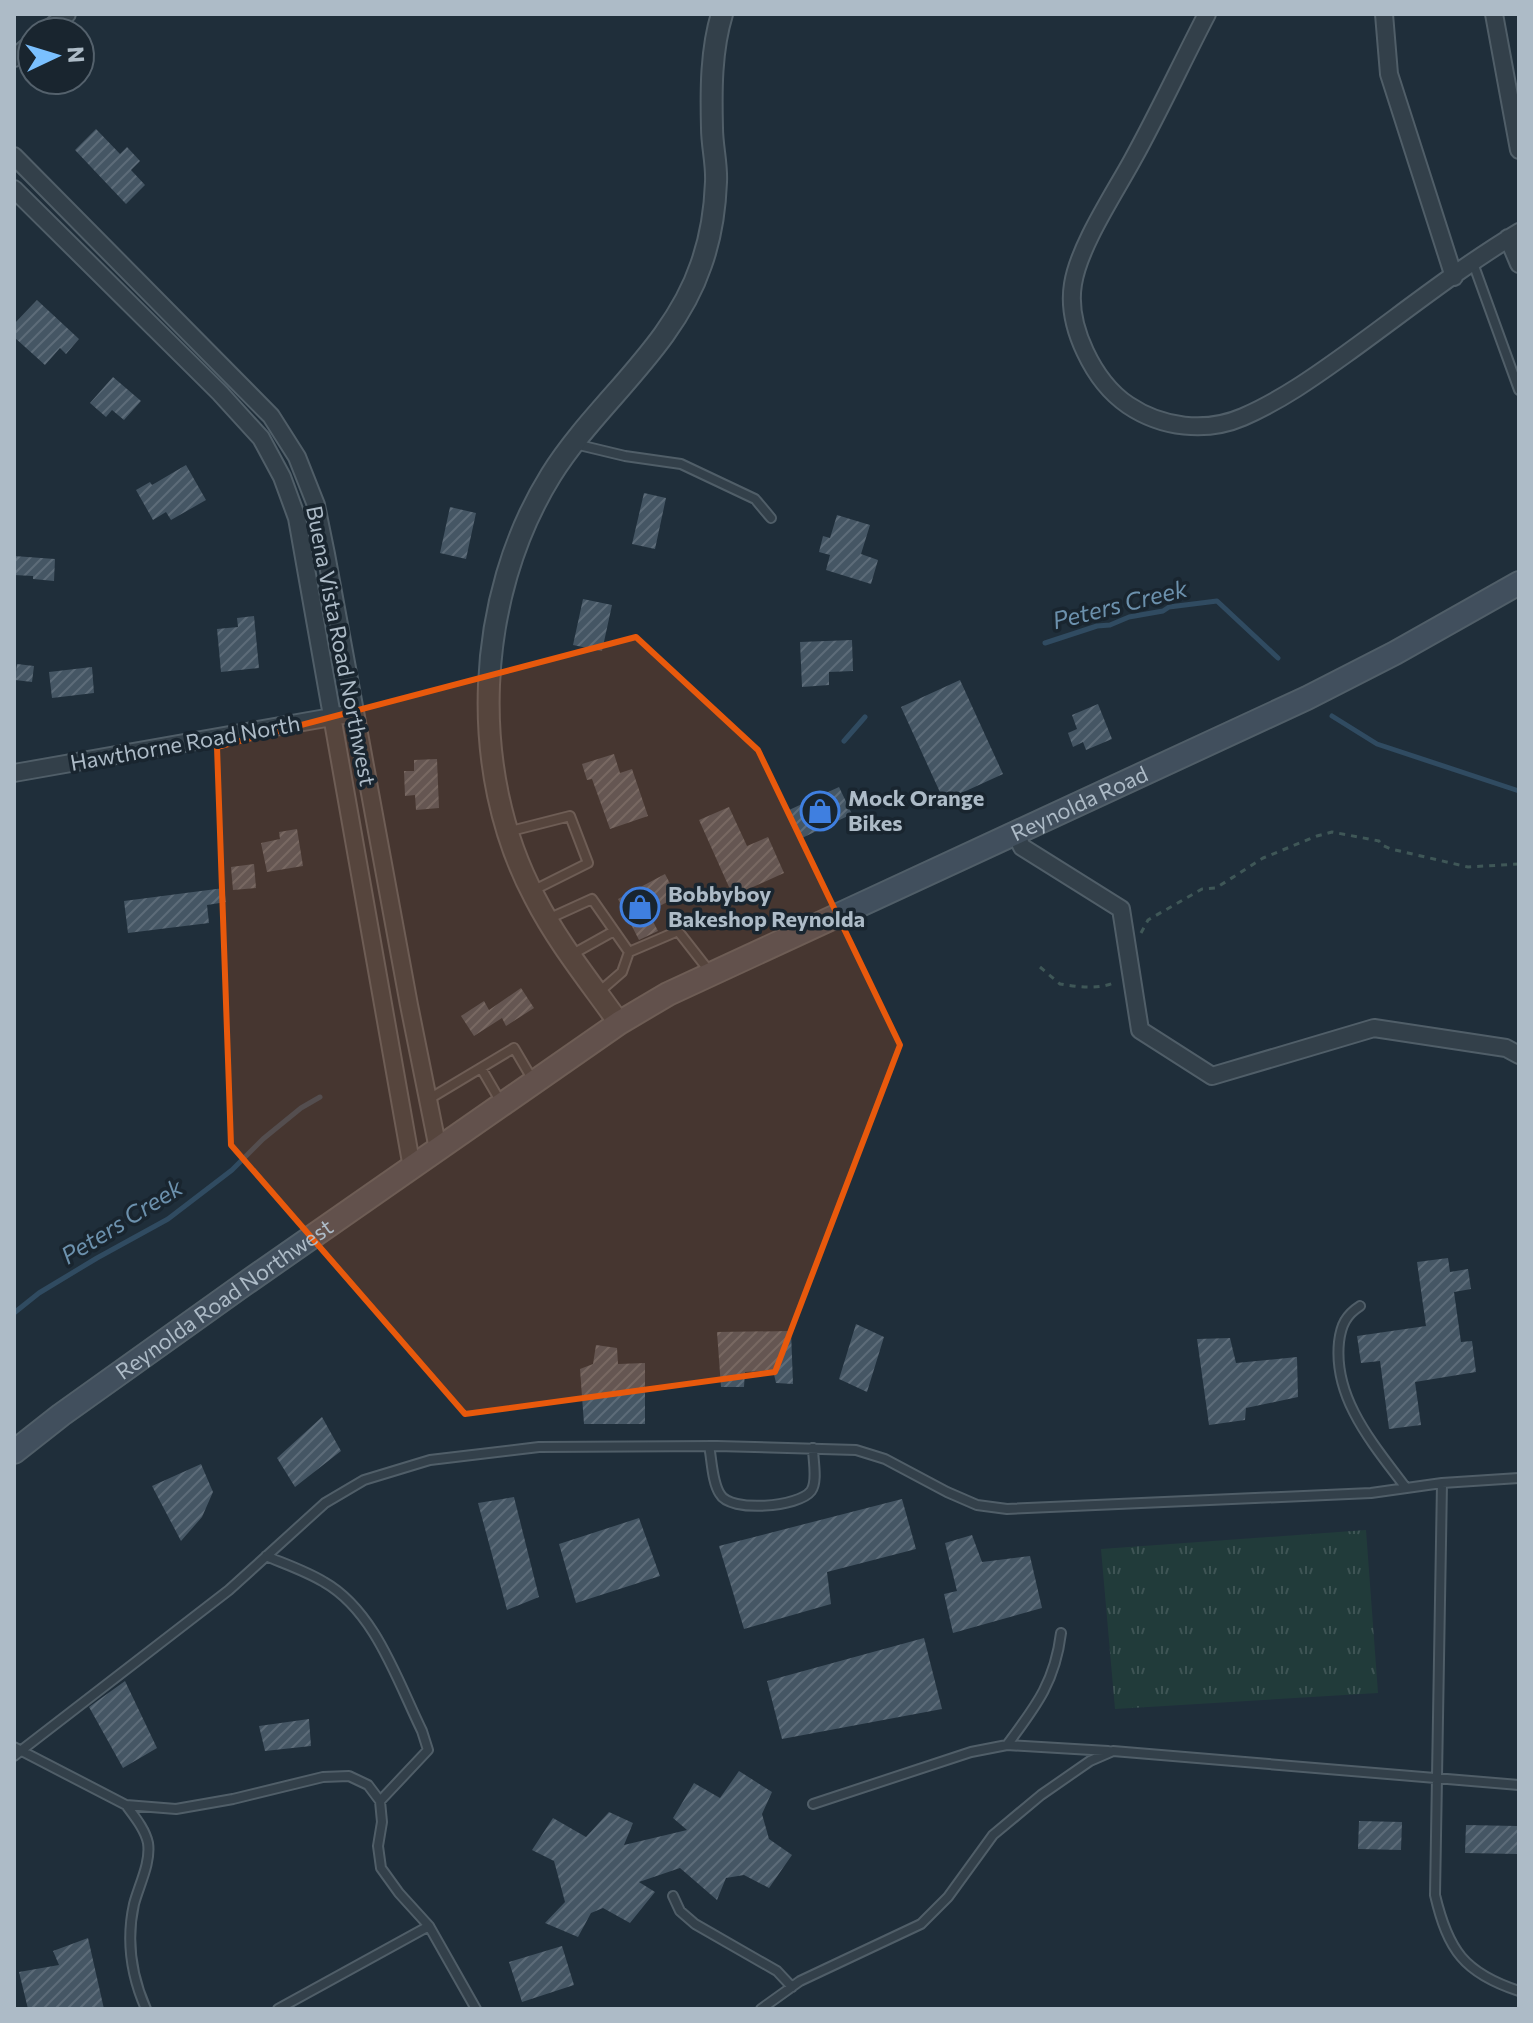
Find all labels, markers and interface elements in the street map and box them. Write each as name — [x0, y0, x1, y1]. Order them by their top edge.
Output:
north arrow — [16, 16, 96, 96]
text: N — [62, 45, 90, 64]
street label: Buena Vista Road Northwest — [301, 503, 382, 788]
water label: Peters Creek — [1049, 573, 1191, 634]
street label: Hawthorne Road North — [68, 709, 302, 776]
street label: Reynolda Road — [1006, 760, 1152, 846]
place label: Mock Orange Bikes — [848, 784, 984, 836]
shop icon: Mock Orange Bikes — [799, 790, 841, 832]
place label: Bobbyboy Bakeshop Reynolda — [668, 880, 865, 932]
shop icon: Bobbyboy Bakeshop Reynolda — [619, 886, 661, 928]
water label: Peters Creek — [55, 1171, 188, 1270]
street label: Reynolda Road Northwest — [110, 1213, 338, 1385]

